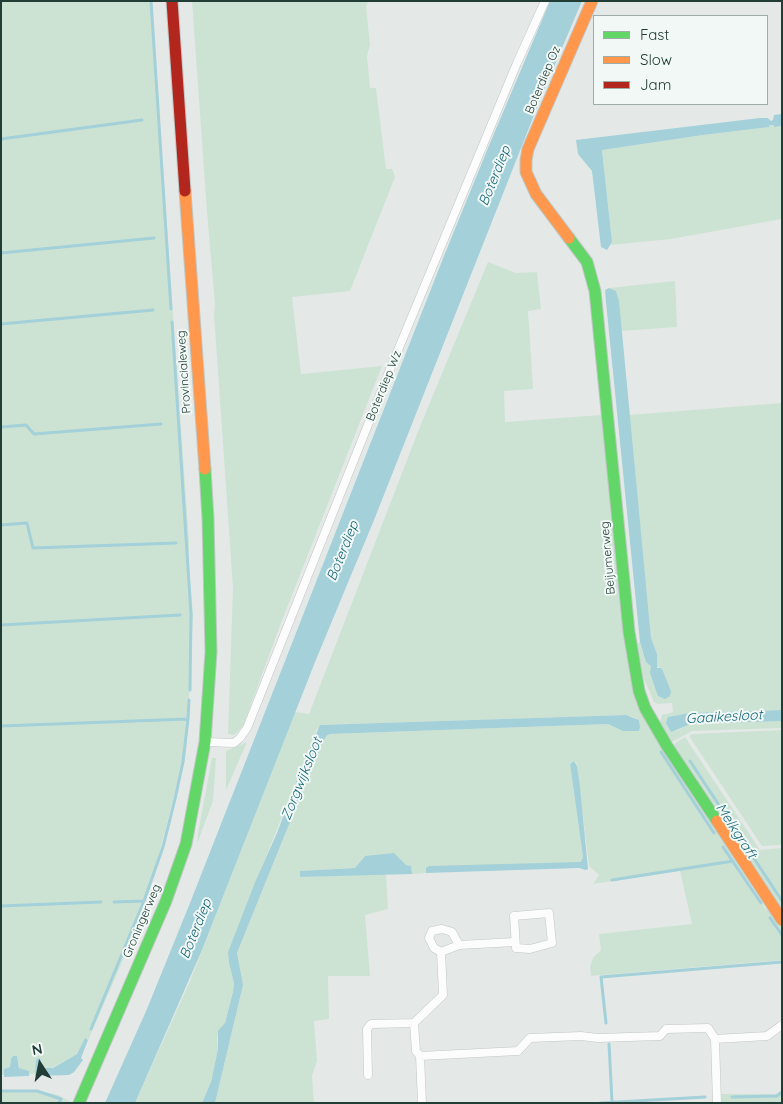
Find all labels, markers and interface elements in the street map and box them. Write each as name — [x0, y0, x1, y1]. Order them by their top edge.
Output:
legend — [593, 15, 768, 105]
text: Fast — [640, 25, 669, 44]
street label: Boterdiep Oz — [522, 44, 564, 116]
text: Slow — [640, 50, 672, 69]
text: Jam — [640, 75, 671, 94]
water label: Boterdiep — [475, 144, 515, 208]
street label: Provincialeweg — [174, 330, 194, 414]
street label: Boterdiep Wz — [363, 349, 405, 423]
water label: Boterdiep — [323, 519, 363, 583]
street label: Beijumerweg — [598, 521, 618, 595]
water label: Gaaikesloot — [685, 707, 763, 727]
water label: Zorgwijksloot — [278, 735, 326, 823]
water label: Melkgraft — [712, 800, 760, 862]
street label: Groningerweg — [120, 882, 164, 960]
water label: Boterdiep — [176, 897, 216, 961]
north arrow — [15, 1039, 65, 1089]
text: N — [30, 1039, 44, 1059]

